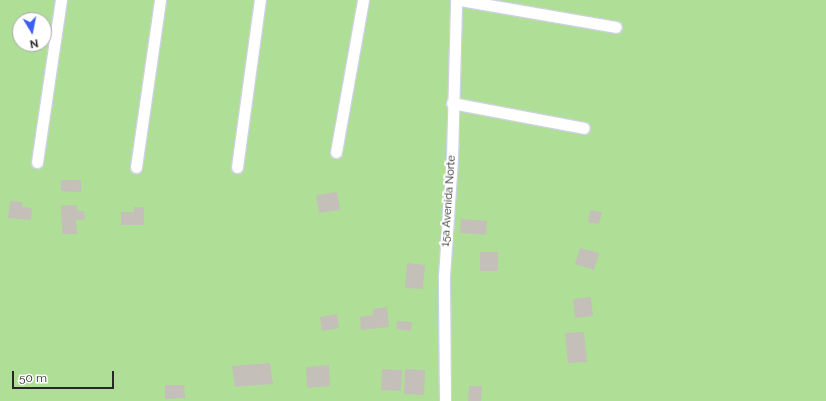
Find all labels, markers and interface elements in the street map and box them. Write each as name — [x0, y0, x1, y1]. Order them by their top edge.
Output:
north arrow — [12, 12, 52, 52]
text: N — [29, 36, 39, 50]
street label: 15a Avenida Norte — [439, 155, 459, 247]
scale bar — [14, 363, 116, 389]
text: 50 m — [19, 371, 47, 385]

